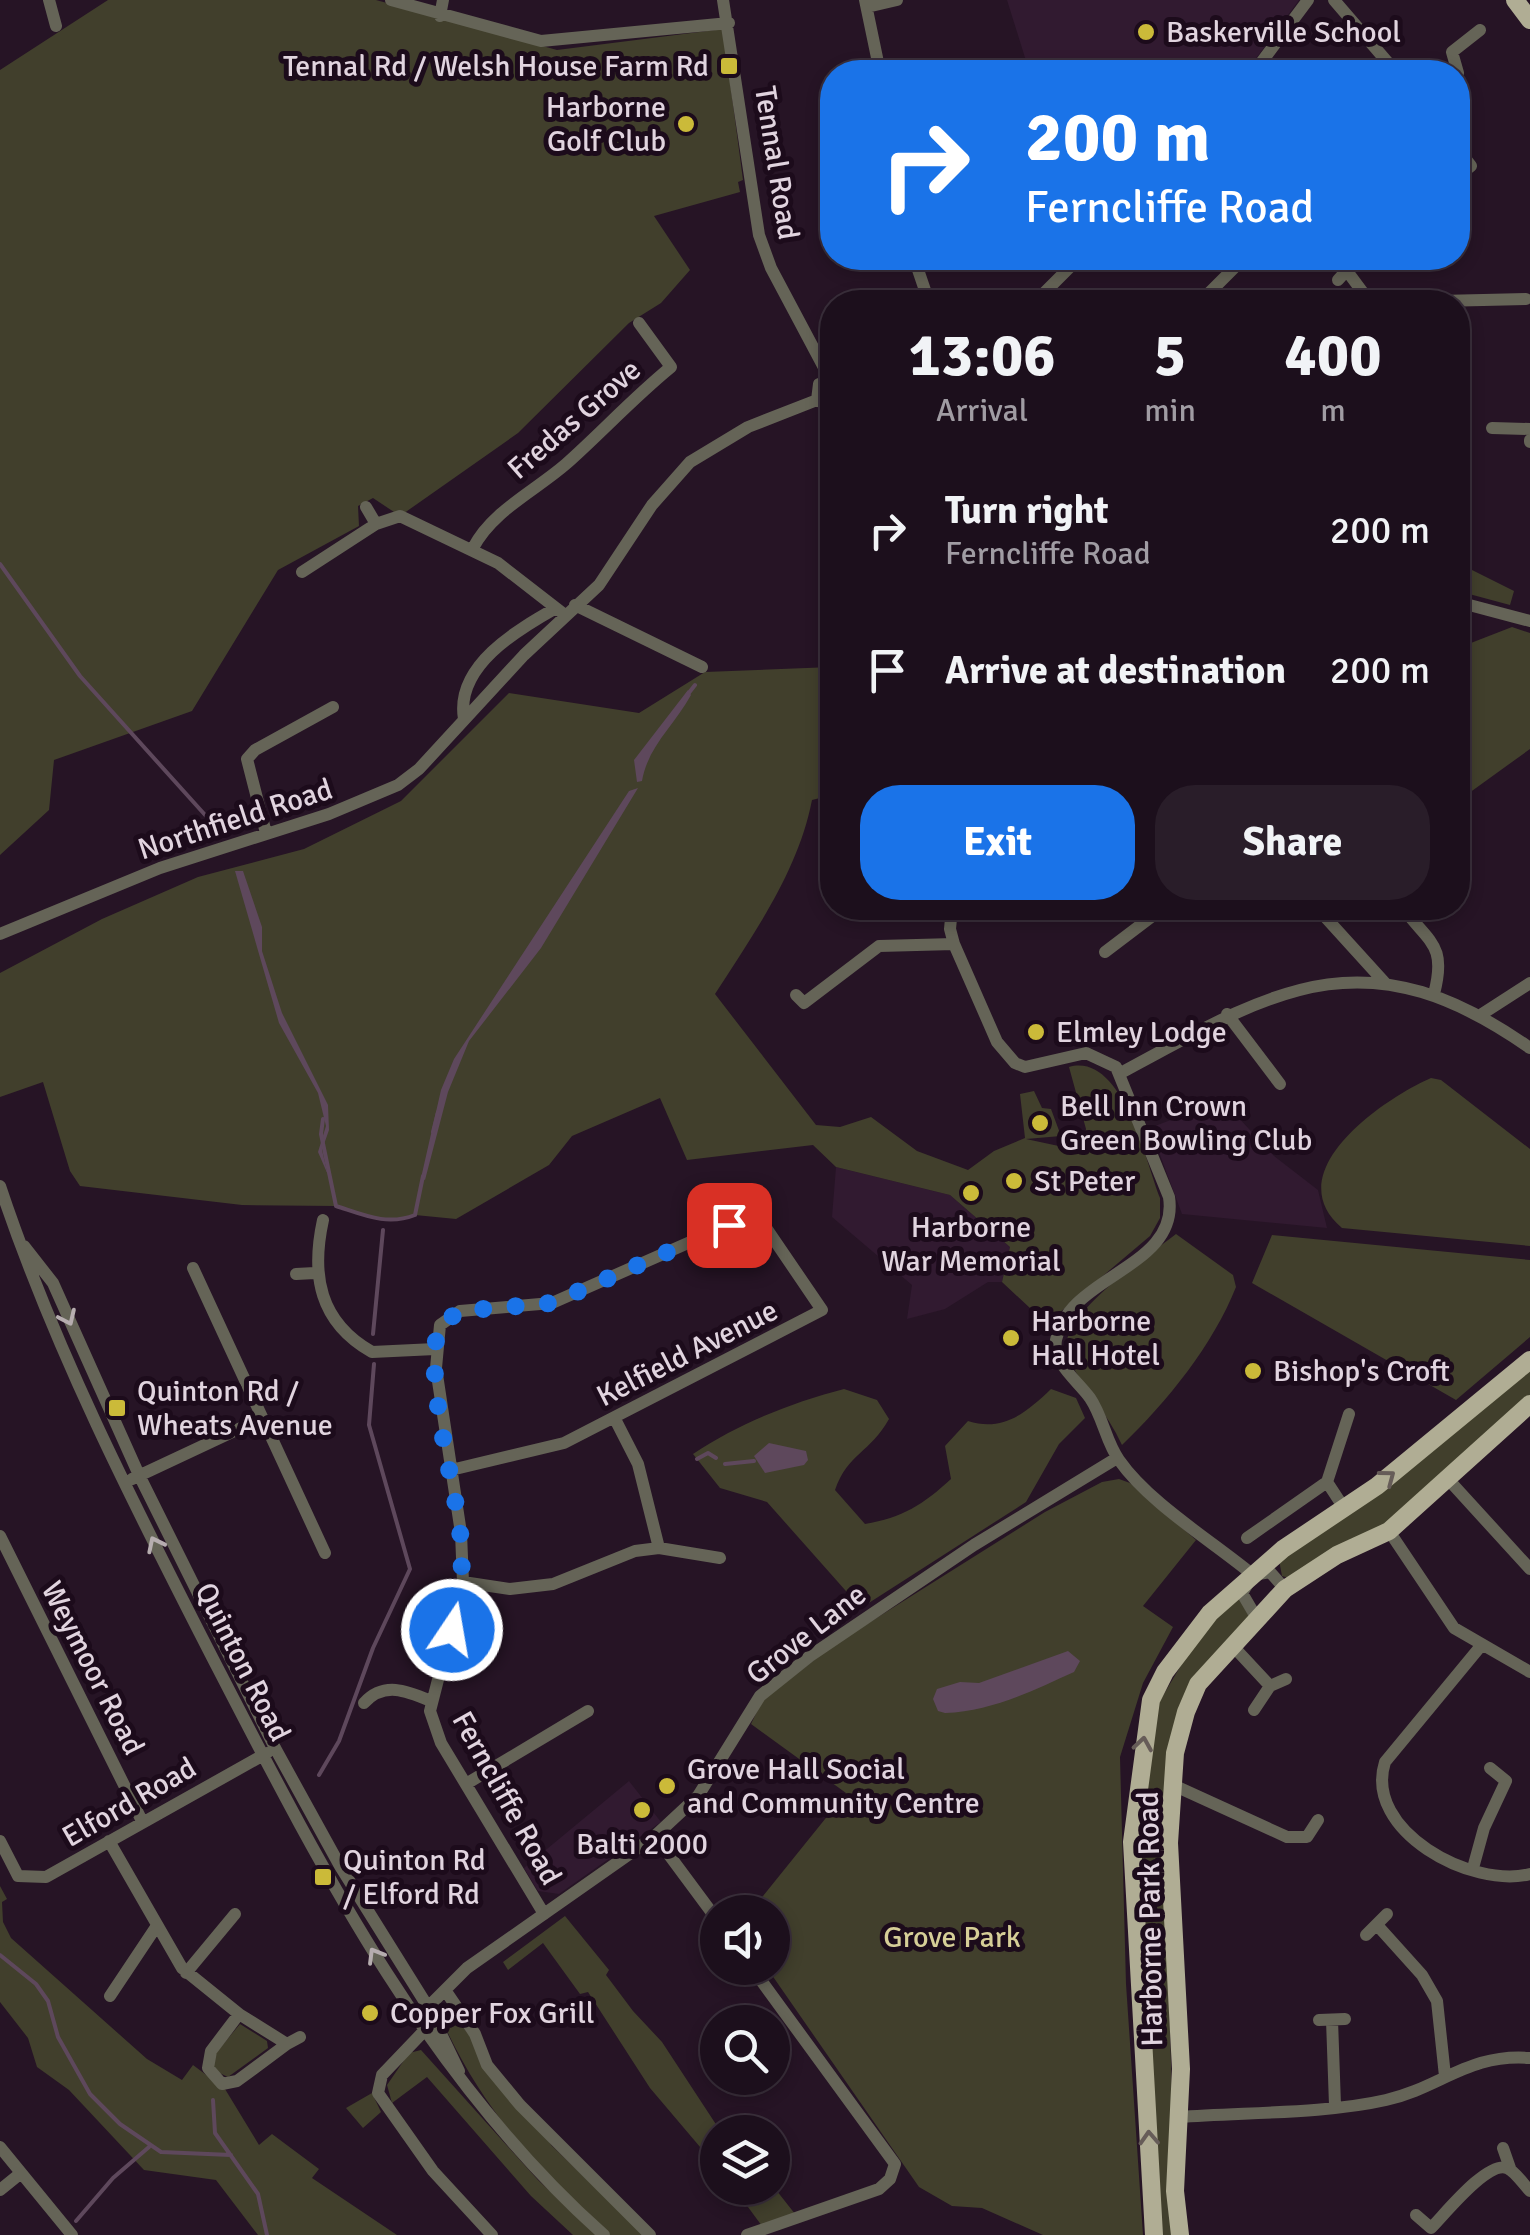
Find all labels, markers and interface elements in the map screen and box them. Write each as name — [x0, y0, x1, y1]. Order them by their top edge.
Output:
place label: Baskerville School — [1166, 14, 1401, 51]
marker: Baskerville School — [1135, 21, 1157, 43]
place label: Tennal Rd / Welsh House Farm Rd — [283, 48, 709, 85]
marker: Tennal Rd / Welsh House Farm Rd — [718, 55, 740, 77]
street label: Tennal Road — [746, 84, 807, 242]
place label: Harborne Golf Club — [546, 89, 666, 160]
text: 200 m — [1025, 94, 1210, 180]
icon: right — [860, 100, 990, 230]
marker: Harborne Golf Club — [675, 113, 697, 135]
text: Ferncliffe Road — [1025, 180, 1314, 235]
text: 13:06 — [908, 319, 1056, 393]
text: 5 — [1154, 319, 1186, 393]
text: 400 — [1284, 319, 1382, 393]
street label: Fredas Grove — [500, 351, 649, 487]
text: Arrival — [936, 391, 1028, 430]
text: min — [1144, 391, 1196, 430]
text: m — [1320, 391, 1346, 430]
text: Turn right — [945, 487, 1109, 534]
icon: right — [860, 503, 915, 558]
text: 200 m — [1330, 507, 1430, 554]
text: Ferncliffe Road — [945, 534, 1151, 573]
icon: arrive — [860, 643, 915, 698]
text: Arrive at destination — [945, 647, 1286, 694]
text: 200 m — [1330, 647, 1430, 694]
street label: Northfield Road — [133, 771, 337, 868]
button: Exit — [860, 785, 1135, 900]
button: Share — [1155, 785, 1430, 900]
place label: Elmley Lodge — [1056, 1014, 1227, 1051]
marker: Elmley Lodge — [1025, 1021, 1047, 1043]
place label: Bell Inn Crown Green Bowling Club — [1060, 1088, 1312, 1159]
marker: Bell Inn Crown Green Bowling Club — [1029, 1112, 1051, 1134]
place label: St Peter — [1034, 1163, 1135, 1200]
marker: St Peter — [1003, 1170, 1025, 1192]
marker: Harborne War Memorial — [960, 1182, 982, 1204]
pin — [687, 1183, 772, 1268]
icon: arrive — [702, 1198, 757, 1253]
place label: Harborne War Memorial — [881, 1209, 1061, 1280]
street label: Kelfield Avenue — [590, 1292, 784, 1415]
place label: Harborne Hall Hotel — [1031, 1303, 1160, 1374]
one-way arrow — [55, 1308, 75, 1326]
marker: Harborne Hall Hotel — [1000, 1327, 1022, 1349]
place label: Bishop's Croft — [1273, 1353, 1450, 1390]
marker: Bishop's Croft — [1242, 1360, 1264, 1382]
place label: Quinton Rd / Wheats Avenue — [137, 1373, 333, 1444]
marker: Quinton Rd / Wheats Avenue — [106, 1397, 128, 1419]
one-way arrow — [1377, 1471, 1395, 1489]
one-way arrow — [148, 1536, 168, 1554]
street label: Weymoor Road — [33, 1575, 152, 1761]
street label: Grove Lane — [739, 1576, 874, 1693]
street label: Quinton Road — [187, 1577, 298, 1748]
position arrow — [400, 1578, 504, 1682]
street label: Ferncliffe Road — [444, 1705, 569, 1892]
one-way arrow — [1132, 1736, 1153, 1752]
street label: Elford Road — [56, 1749, 203, 1856]
place label: Grove Hall Social and Community Centre — [687, 1751, 980, 1822]
marker: Grove Hall Social and Community Centre — [656, 1775, 678, 1797]
street label: Harborne Park Road — [1130, 1791, 1171, 2047]
marker: Balti 2000 — [631, 1799, 653, 1821]
place label: Balti 2000 — [576, 1826, 708, 1863]
place label: Quinton Rd / Elford Rd — [343, 1842, 486, 1913]
marker: Quinton Rd / Elford Rd — [312, 1866, 334, 1888]
map controls — [700, 1895, 790, 2205]
button: sound — [700, 1895, 790, 1985]
park label: Grove Park — [883, 1919, 1021, 1956]
one-way arrow — [368, 1948, 387, 1966]
place label: Copper Fox Grill — [390, 1995, 594, 2032]
marker: Copper Fox Grill — [359, 2002, 381, 2024]
button: search — [700, 2005, 790, 2095]
button: layers — [700, 2115, 790, 2205]
one-way arrow — [1139, 2129, 1160, 2145]

